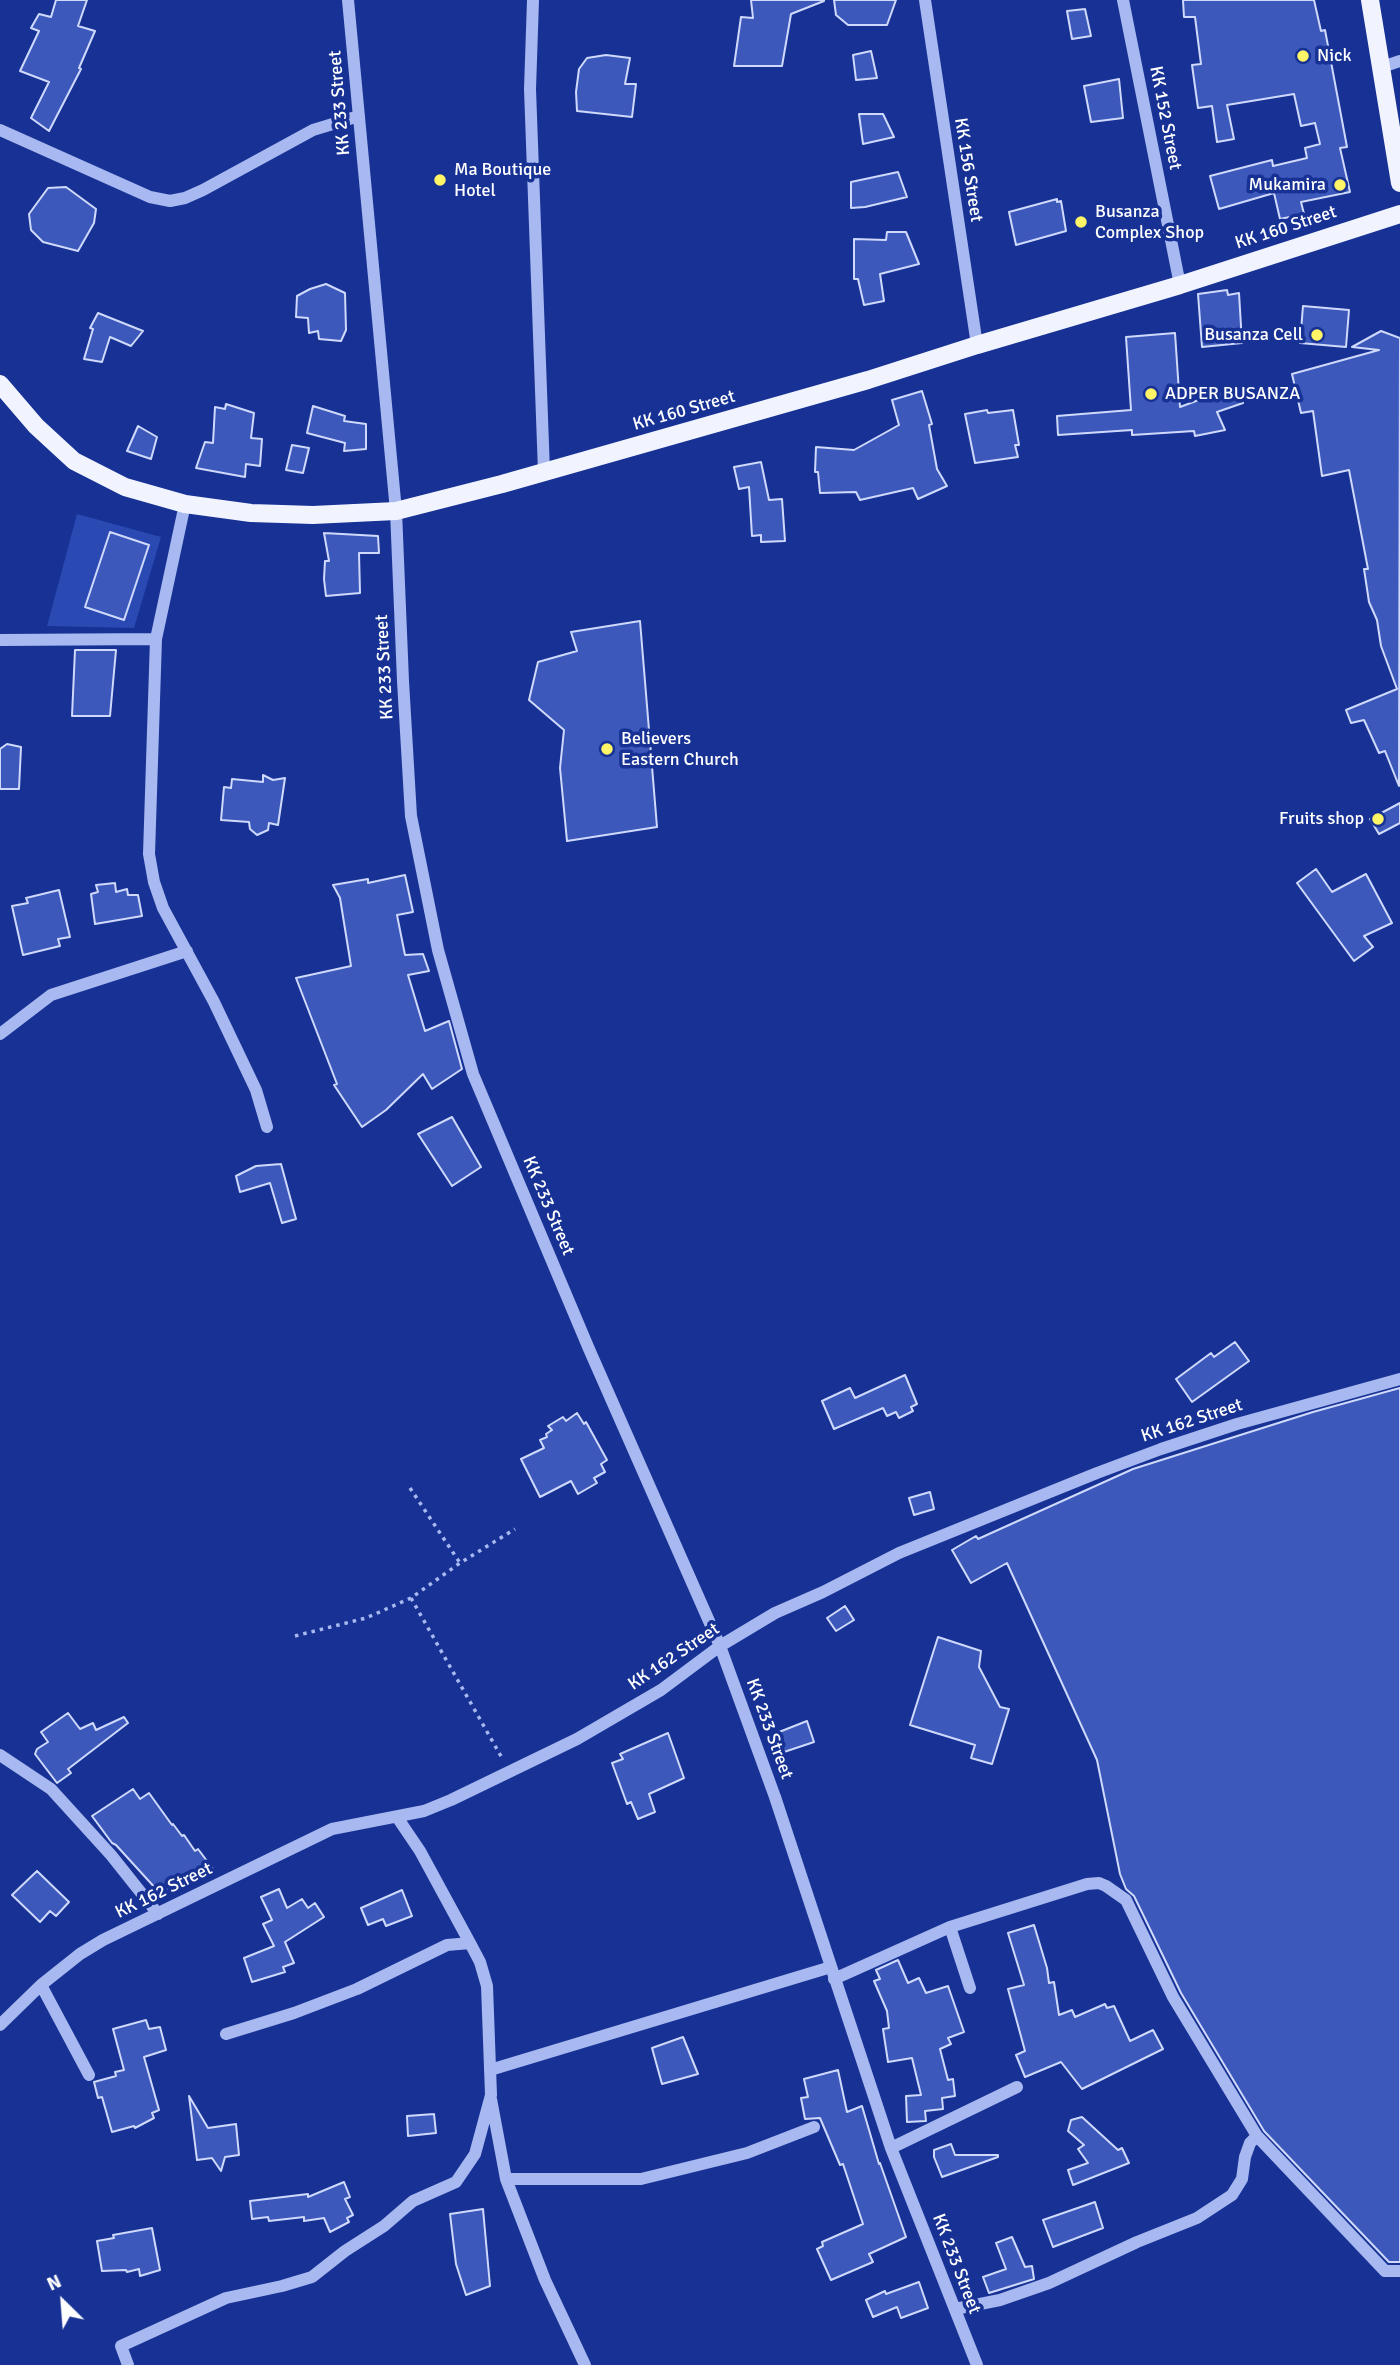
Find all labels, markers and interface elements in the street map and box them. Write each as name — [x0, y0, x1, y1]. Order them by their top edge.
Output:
place label: Nick — [1317, 45, 1352, 67]
marker: Nick — [1295, 48, 1311, 64]
street label: KK 233 Street — [325, 50, 355, 156]
street label: KK 152 Street — [1144, 64, 1186, 172]
street label: KK 156 Street — [949, 116, 987, 224]
place label: Ma Boutique Hotel — [454, 159, 551, 202]
marker: Ma Boutique Hotel — [432, 172, 448, 188]
place label: Mukamira — [1249, 174, 1326, 196]
marker: Mukamira — [1332, 177, 1348, 193]
place label: Busanza Complex Shop — [1095, 201, 1204, 244]
street label: KK 160 Street — [1233, 201, 1339, 255]
marker: Busanza Complex Shop — [1073, 214, 1089, 230]
place label: Busanza Cell — [1204, 324, 1303, 346]
marker: Busanza Cell — [1309, 327, 1325, 343]
place label: ADPER BUSANZA — [1165, 383, 1300, 405]
street label: KK 160 Street — [630, 386, 738, 436]
marker: ADPER BUSANZA — [1143, 386, 1159, 402]
street label: KK 233 Street — [371, 614, 399, 720]
place label: Believers Eastern Church — [621, 728, 739, 770]
marker: Believers Eastern Church — [599, 741, 615, 757]
place label: Fruits shop — [1279, 808, 1364, 830]
marker: Fruits shop — [1370, 811, 1386, 827]
street label: KK 233 Street — [517, 1153, 579, 1259]
street label: KK 162 Street — [1139, 1394, 1245, 1448]
street label: KK 162 Street — [624, 1619, 724, 1695]
street label: KK 233 Street — [741, 1676, 797, 1782]
street label: KK 162 Street — [112, 1858, 216, 1924]
street label: KK 233 Street — [927, 2211, 985, 2317]
north arrow — [28, 2267, 98, 2337]
text: N — [43, 2269, 65, 2297]

